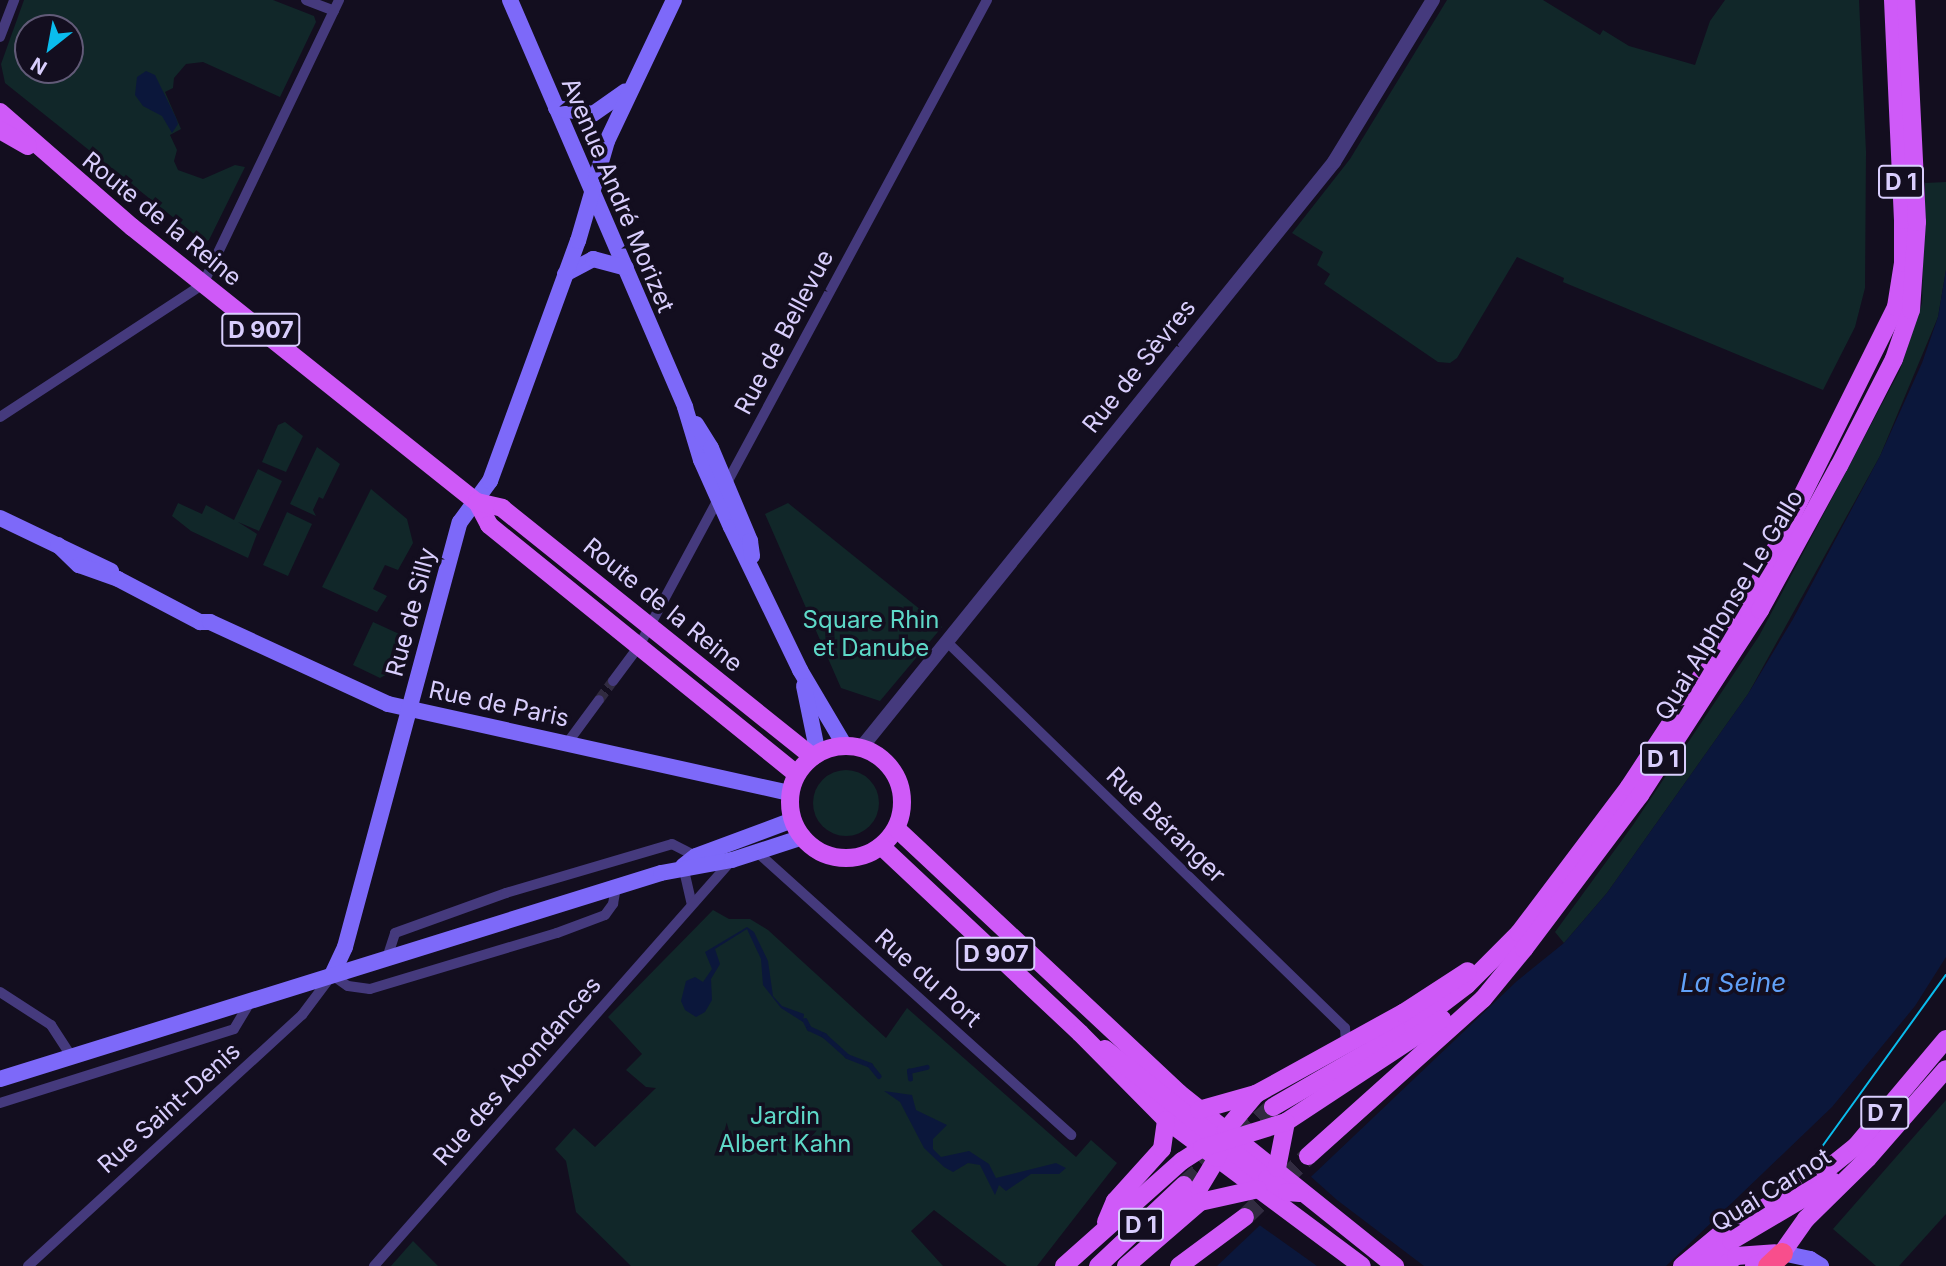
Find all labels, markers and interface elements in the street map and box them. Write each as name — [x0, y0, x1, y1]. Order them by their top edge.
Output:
north arrow — [14, 14, 84, 84]
text: N — [27, 52, 51, 79]
street label: Avenue André Morizet — [556, 73, 680, 317]
street label: Route de la Reine — [77, 146, 247, 292]
road number: D 1 — [1876, 162, 1926, 202]
street label: Rue de Bellevue — [728, 245, 840, 419]
street label: Rue de Sèvres — [1076, 293, 1202, 439]
road number: D 907 — [221, 310, 301, 350]
street label: Quai Alphonse Le Gallo — [1649, 485, 1809, 725]
street label: Route de la Reine — [578, 532, 748, 678]
street label: Rue de Silly — [380, 544, 442, 680]
park label: Square Rhin et Danube — [803, 606, 939, 662]
street label: Rue de Paris — [426, 675, 572, 733]
road number: D 1 — [1638, 740, 1688, 778]
street label: Rue Béranger — [1100, 761, 1232, 889]
street label: Rue du Port — [869, 923, 987, 1033]
road number: D 907 — [956, 934, 1036, 973]
water label: La Seine — [1680, 967, 1786, 999]
street label: Rue des Abondances — [427, 971, 607, 1171]
street label: Rue Saint-Denis — [92, 1037, 246, 1179]
road number: D 7 — [1859, 1094, 1911, 1132]
park label: Jardin Albert Kahn — [718, 1102, 852, 1158]
street label: Quai Carnot — [1706, 1142, 1836, 1238]
road number: D 1 — [1116, 1206, 1166, 1244]

